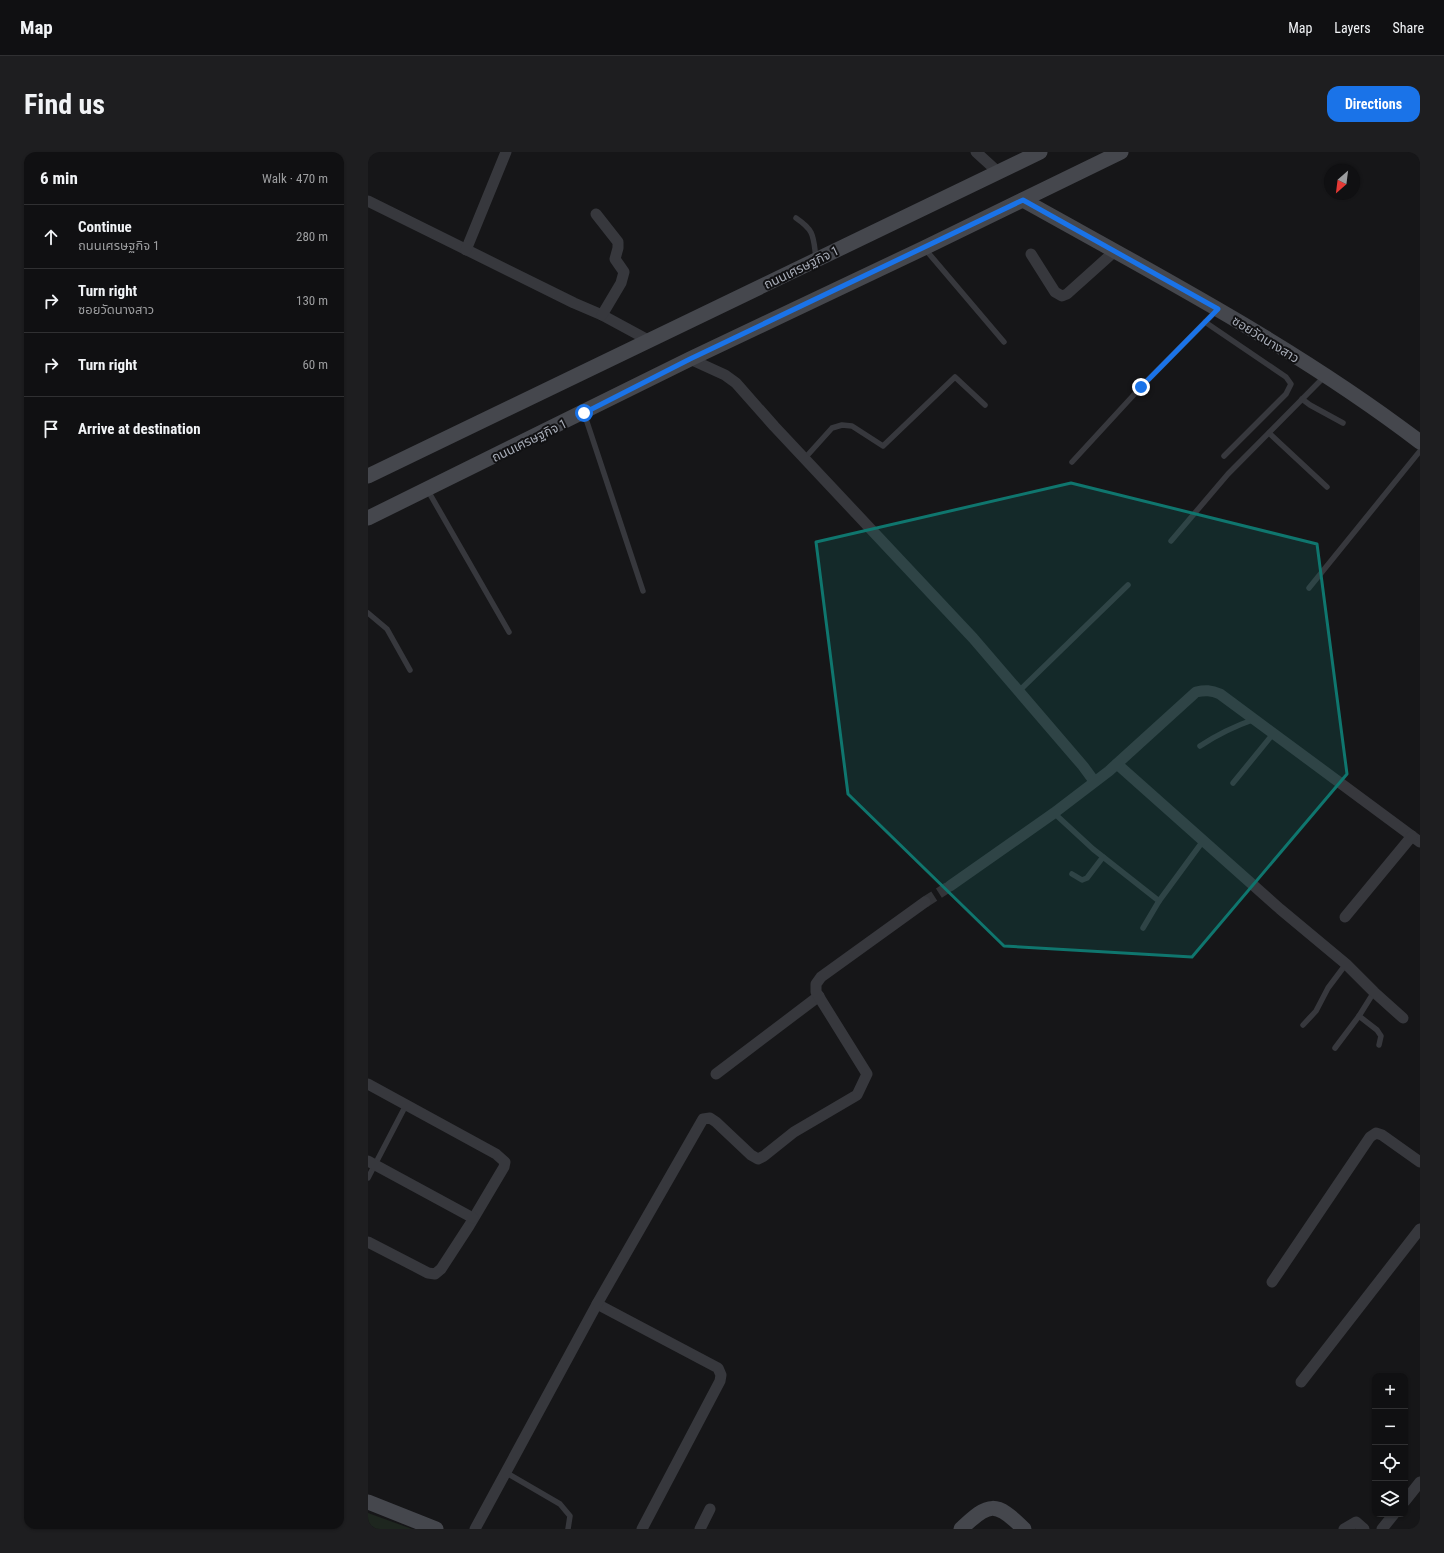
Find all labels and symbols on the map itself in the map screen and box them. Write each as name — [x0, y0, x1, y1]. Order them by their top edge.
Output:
north arrow — [1324, 164, 1360, 200]
street label: ถนนเศรษฐกิจ 1 — [761, 243, 841, 292]
street label: ซอยวัดนางสาว — [1229, 313, 1302, 366]
route end — [1132, 378, 1150, 396]
route start — [575, 404, 593, 422]
street label: ถนนเศรษฐกิจ 1 — [489, 416, 569, 465]

